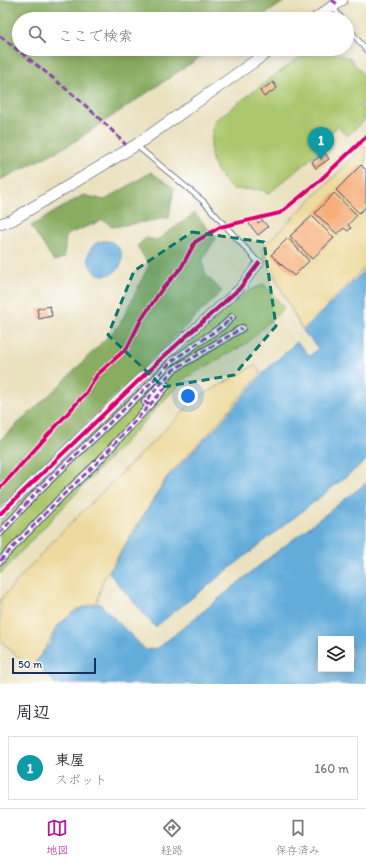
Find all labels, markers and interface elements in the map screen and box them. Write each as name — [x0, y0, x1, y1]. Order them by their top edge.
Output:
search box — [12, 12, 354, 56]
icon: search — [26, 23, 48, 45]
text: ここで検索 — [58, 27, 133, 45]
pin: 1 — [308, 127, 334, 160]
your location — [178, 386, 198, 406]
map controls — [318, 636, 354, 672]
button: layers — [318, 636, 354, 672]
scale bar — [12, 656, 96, 675]
text: 50 m — [18, 658, 42, 671]
text: 周辺 — [16, 702, 50, 722]
text: 東屋 — [55, 751, 85, 769]
text: 1 — [27, 761, 33, 776]
text: 160 m — [314, 761, 349, 776]
text: スポット — [55, 772, 107, 787]
tab: 地図 — [46, 817, 68, 857]
tab: 経路 — [161, 817, 183, 857]
tab: 保存済み — [276, 817, 320, 857]

